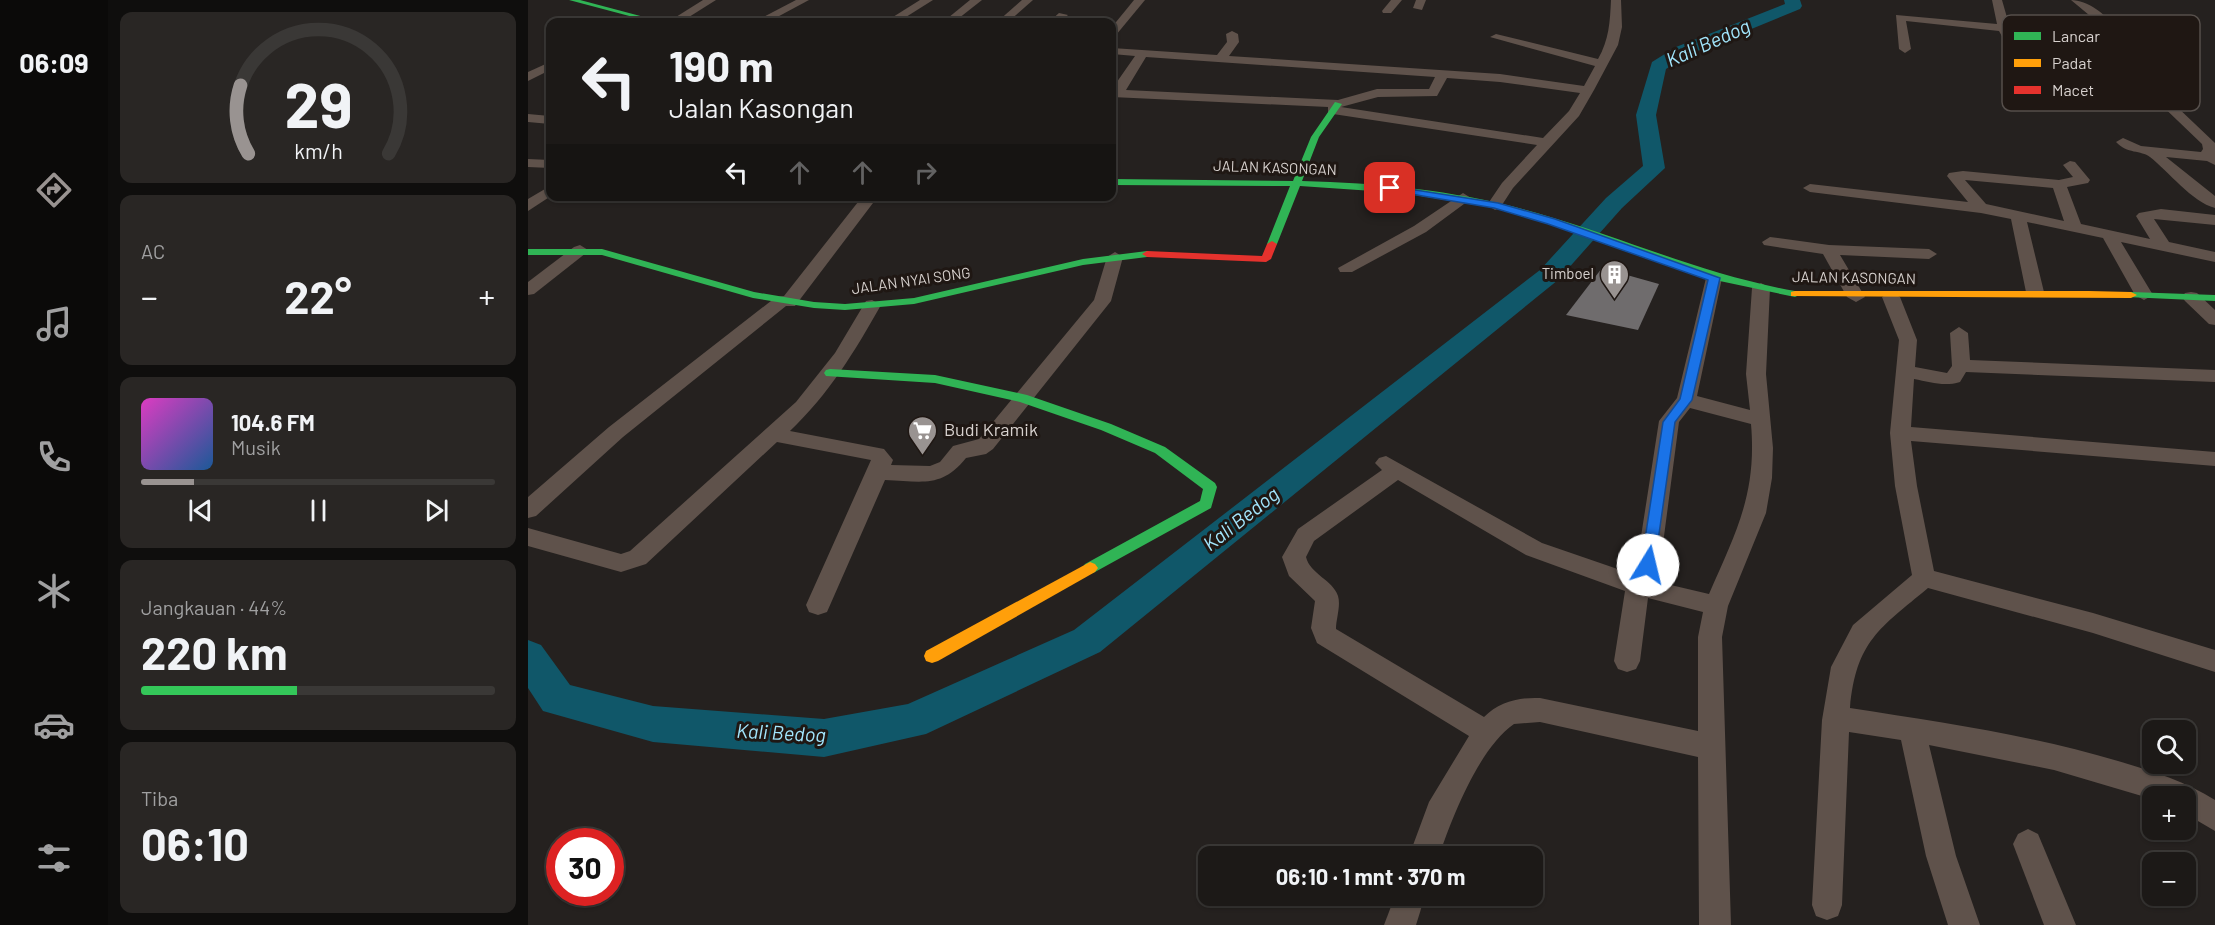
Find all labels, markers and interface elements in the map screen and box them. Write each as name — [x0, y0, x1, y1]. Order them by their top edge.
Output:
water label: Kali Bedog — [1662, 13, 1753, 71]
legend — [2002, 15, 2200, 111]
text: Lancar — [2052, 26, 2100, 45]
text: 190 m — [669, 40, 774, 90]
icon: left — [570, 42, 648, 120]
text: 06:09 — [19, 46, 89, 78]
text: Padat — [2052, 53, 2092, 72]
text: 29 — [284, 66, 352, 140]
text: Macet — [2052, 80, 2094, 99]
text: Jalan Kasongan — [669, 91, 854, 123]
text: km/h — [294, 139, 342, 164]
icon: left — [720, 156, 753, 189]
icon: ahead — [783, 156, 816, 189]
icon: ahead — [846, 156, 879, 189]
icon: right — [909, 156, 942, 189]
street label: JALAN KASONGAN — [1213, 156, 1337, 178]
pin — [1364, 162, 1415, 213]
icon: directions — [33, 169, 75, 211]
icon: arrive — [1373, 171, 1406, 204]
text: AC — [141, 239, 165, 263]
building icon: Timboel — [1599, 258, 1631, 300]
street label: JALAN NYAI SONG — [850, 263, 971, 297]
place label: Timboel — [1542, 264, 1594, 282]
street label: JALAN KASONGAN — [1792, 267, 1916, 287]
text: 22° — [284, 269, 352, 323]
text: − — [141, 276, 158, 316]
text: + — [478, 276, 495, 316]
icon: music — [33, 303, 75, 345]
text: 104.6 FM — [231, 409, 315, 435]
supermarket icon: Budi Kramik — [907, 414, 939, 456]
place label: Budi Kramik — [944, 418, 1038, 440]
text: Musik — [231, 435, 281, 459]
icon: phone — [33, 436, 75, 478]
water label: Kali Bedog — [1198, 481, 1283, 555]
icon: previous — [184, 494, 217, 527]
icon: pause — [302, 494, 335, 527]
icon: next — [420, 494, 453, 527]
position arrow — [1616, 533, 1680, 597]
icon: climate — [33, 570, 75, 612]
text: Jangkauan · 44% — [141, 595, 287, 619]
text: 220 km — [141, 625, 288, 679]
icon: car — [33, 704, 75, 746]
water label: Kali Bedog — [736, 718, 826, 746]
map controls — [2142, 720, 2196, 906]
button: search — [2142, 720, 2196, 774]
text: Tiba — [141, 786, 178, 810]
button: + — [2142, 786, 2196, 840]
text: 06:10 — [141, 816, 249, 870]
speed limit sign: 30 — [546, 828, 624, 906]
icon: filters — [33, 837, 75, 879]
button: − — [2142, 852, 2196, 906]
text: 06:10 · 1 mnt · 370 m — [1276, 863, 1465, 889]

